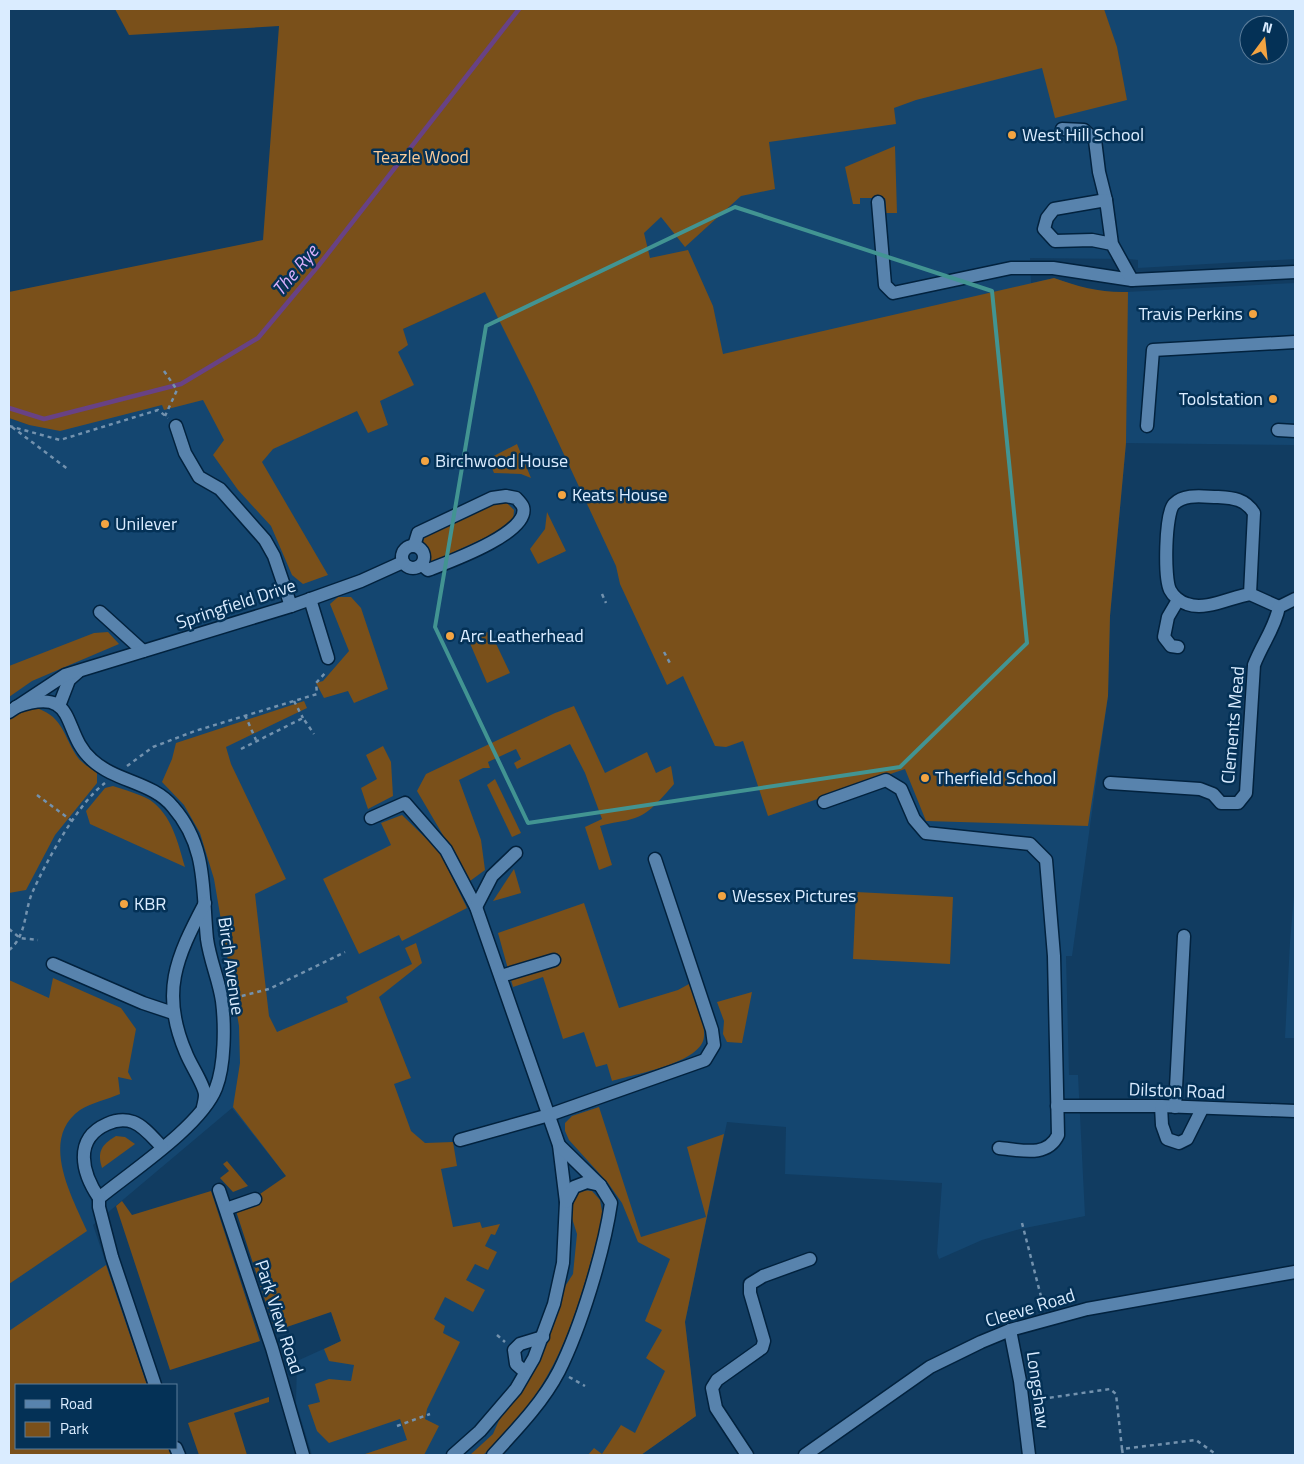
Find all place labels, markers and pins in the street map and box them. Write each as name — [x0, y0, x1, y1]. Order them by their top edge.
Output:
place label: West Hill School — [1022, 121, 1144, 148]
marker: West Hill School — [1006, 129, 1018, 141]
place label: Travis Perkins — [1138, 300, 1243, 327]
marker: Travis Perkins — [1247, 308, 1259, 320]
place label: Toolstation — [1179, 385, 1263, 412]
marker: Toolstation — [1267, 393, 1279, 405]
place label: Birchwood House — [435, 447, 568, 474]
marker: Birchwood House — [419, 455, 431, 467]
place label: Keats House — [572, 481, 667, 508]
marker: Keats House — [556, 489, 568, 501]
place label: Unilever — [115, 510, 177, 537]
marker: Unilever — [99, 518, 111, 530]
place label: Arc Leatherhead — [460, 622, 584, 649]
marker: Arc Leatherhead — [444, 630, 456, 642]
place label: Therfield School — [935, 764, 1057, 791]
marker: Therfield School — [919, 772, 931, 784]
place label: Wessex Pictures — [732, 882, 856, 909]
place label: KBR — [134, 890, 166, 917]
marker: Wessex Pictures — [716, 890, 728, 902]
marker: KBR — [118, 898, 130, 910]

